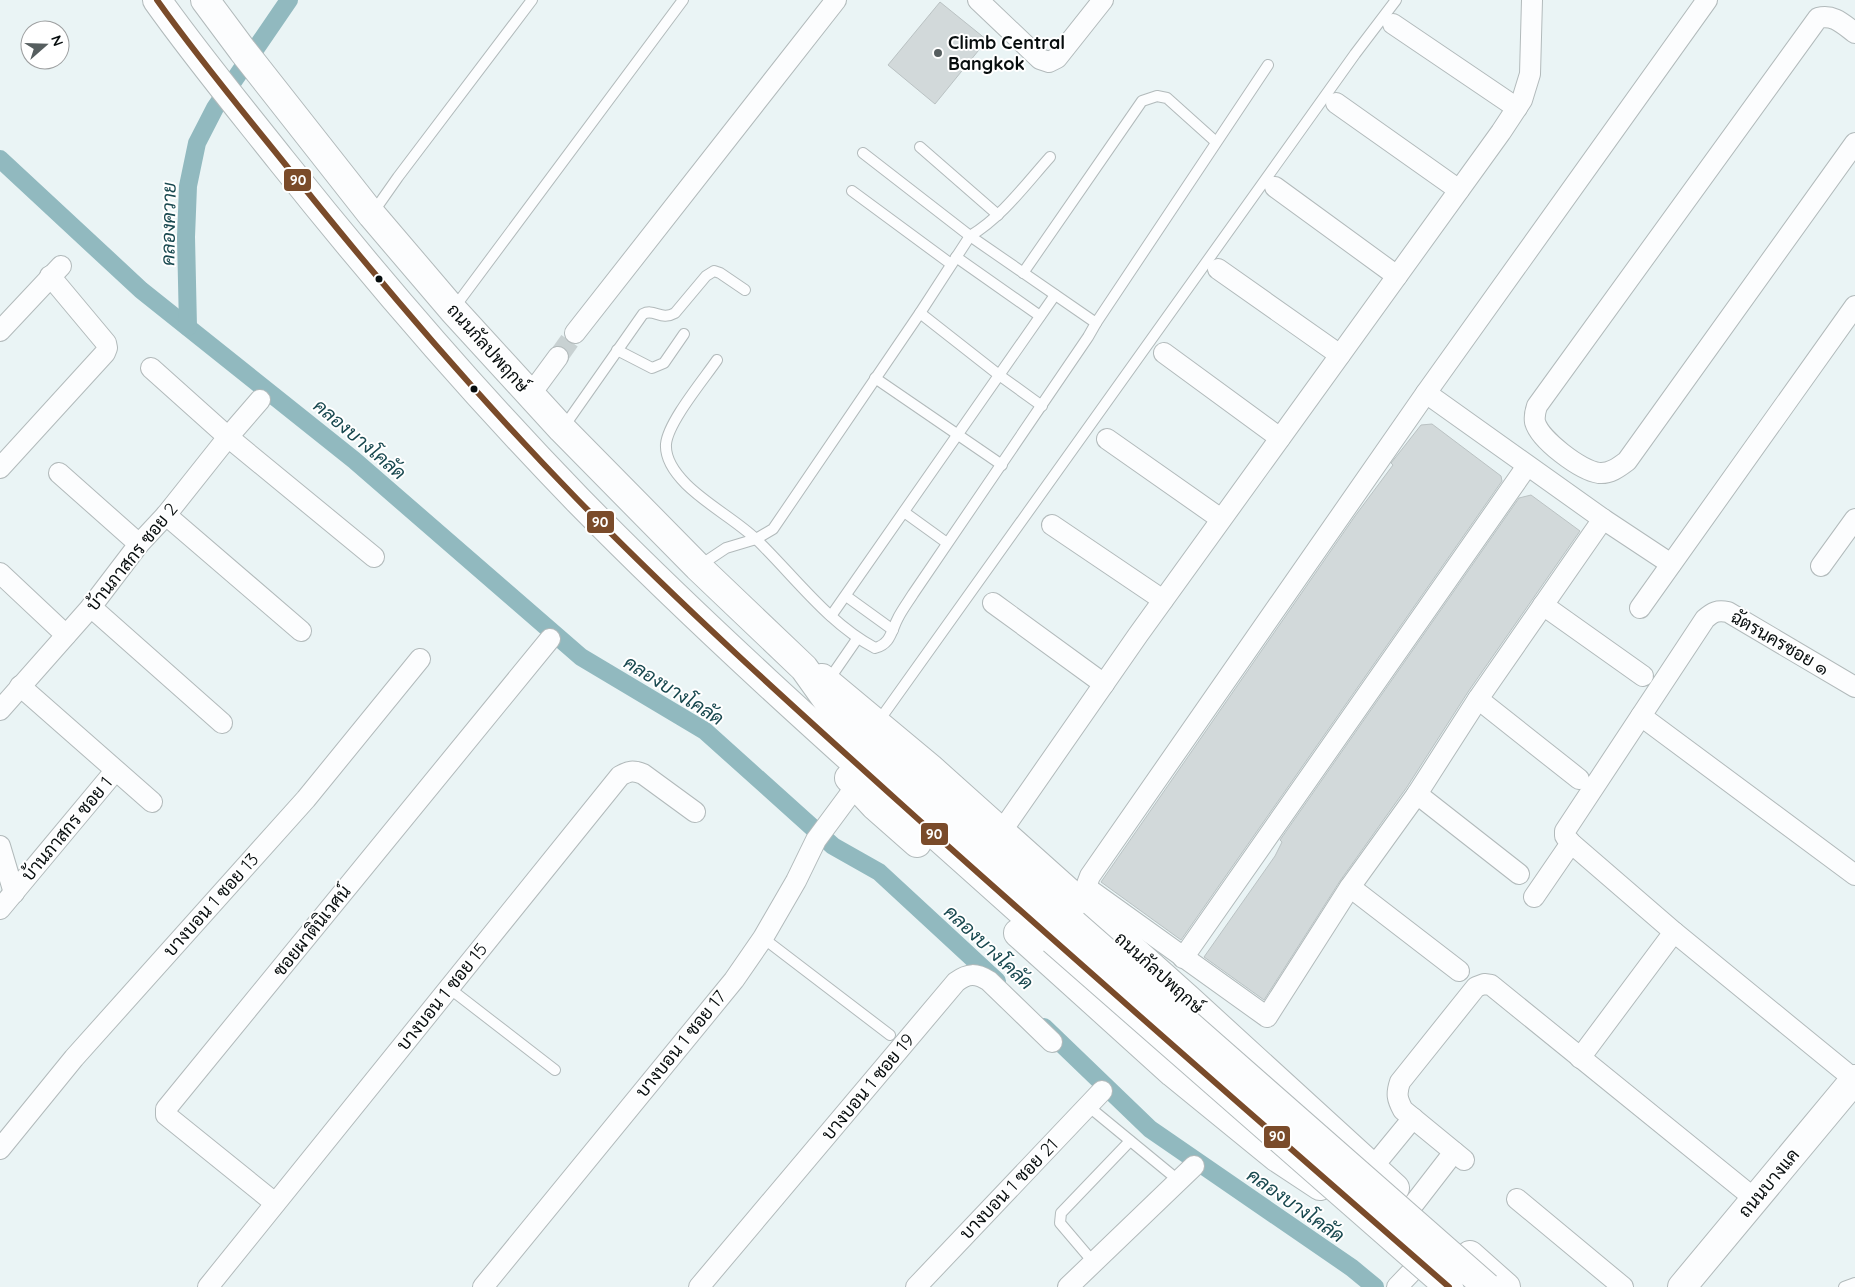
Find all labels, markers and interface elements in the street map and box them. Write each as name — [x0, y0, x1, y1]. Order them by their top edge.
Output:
north arrow — [20, 20, 70, 70]
place label: Climb Central Bangkok — [948, 31, 1065, 75]
text: N — [47, 33, 67, 48]
marker: Climb Central Bangkok — [932, 47, 944, 59]
line badge: 90 — [283, 168, 312, 192]
text: 90 — [290, 171, 307, 189]
water label: คลองควาย — [155, 182, 181, 266]
unlabelled marker — [374, 274, 384, 284]
street label: ถนนกัลปพฤกษ์ — [442, 298, 536, 398]
unlabelled marker — [469, 384, 479, 394]
water label: คลองบางโคลัด — [309, 393, 411, 485]
street label: บ้านภาสกร ซอย 2 — [81, 498, 182, 616]
line badge: 90 — [586, 510, 615, 534]
text: 90 — [592, 513, 609, 531]
street label: ฉัตรนครซอย ๑ — [1727, 605, 1834, 680]
water label: คลองบางโคลัด — [620, 650, 728, 730]
street label: บ้านภาสกร ซอย 1 — [16, 772, 117, 886]
line badge: 90 — [920, 822, 949, 846]
text: 90 — [926, 825, 943, 843]
street label: บางบอน 1 ซอย 13 — [158, 848, 263, 961]
street label: ซอยผาตินิเวศน์ — [267, 880, 356, 981]
water label: คลองบางโคลัด — [939, 900, 1039, 994]
street label: ถนนกัลปพฤกษ์ — [1110, 926, 1210, 1019]
street label: บางบอน 1 ซอย 15 — [391, 938, 492, 1055]
street label: บางบอน 1 ซอย 17 — [630, 985, 731, 1102]
street label: บางบอน 1 ซอย 19 — [816, 1029, 919, 1145]
line badge: 90 — [1263, 1125, 1291, 1149]
text: 90 — [1269, 1127, 1286, 1145]
street label: บางบอน 1 ซอย 21 — [954, 1133, 1063, 1244]
street label: ถนนบางแค — [1733, 1143, 1804, 1222]
water label: คลองบางโคลัด — [1243, 1163, 1349, 1247]

